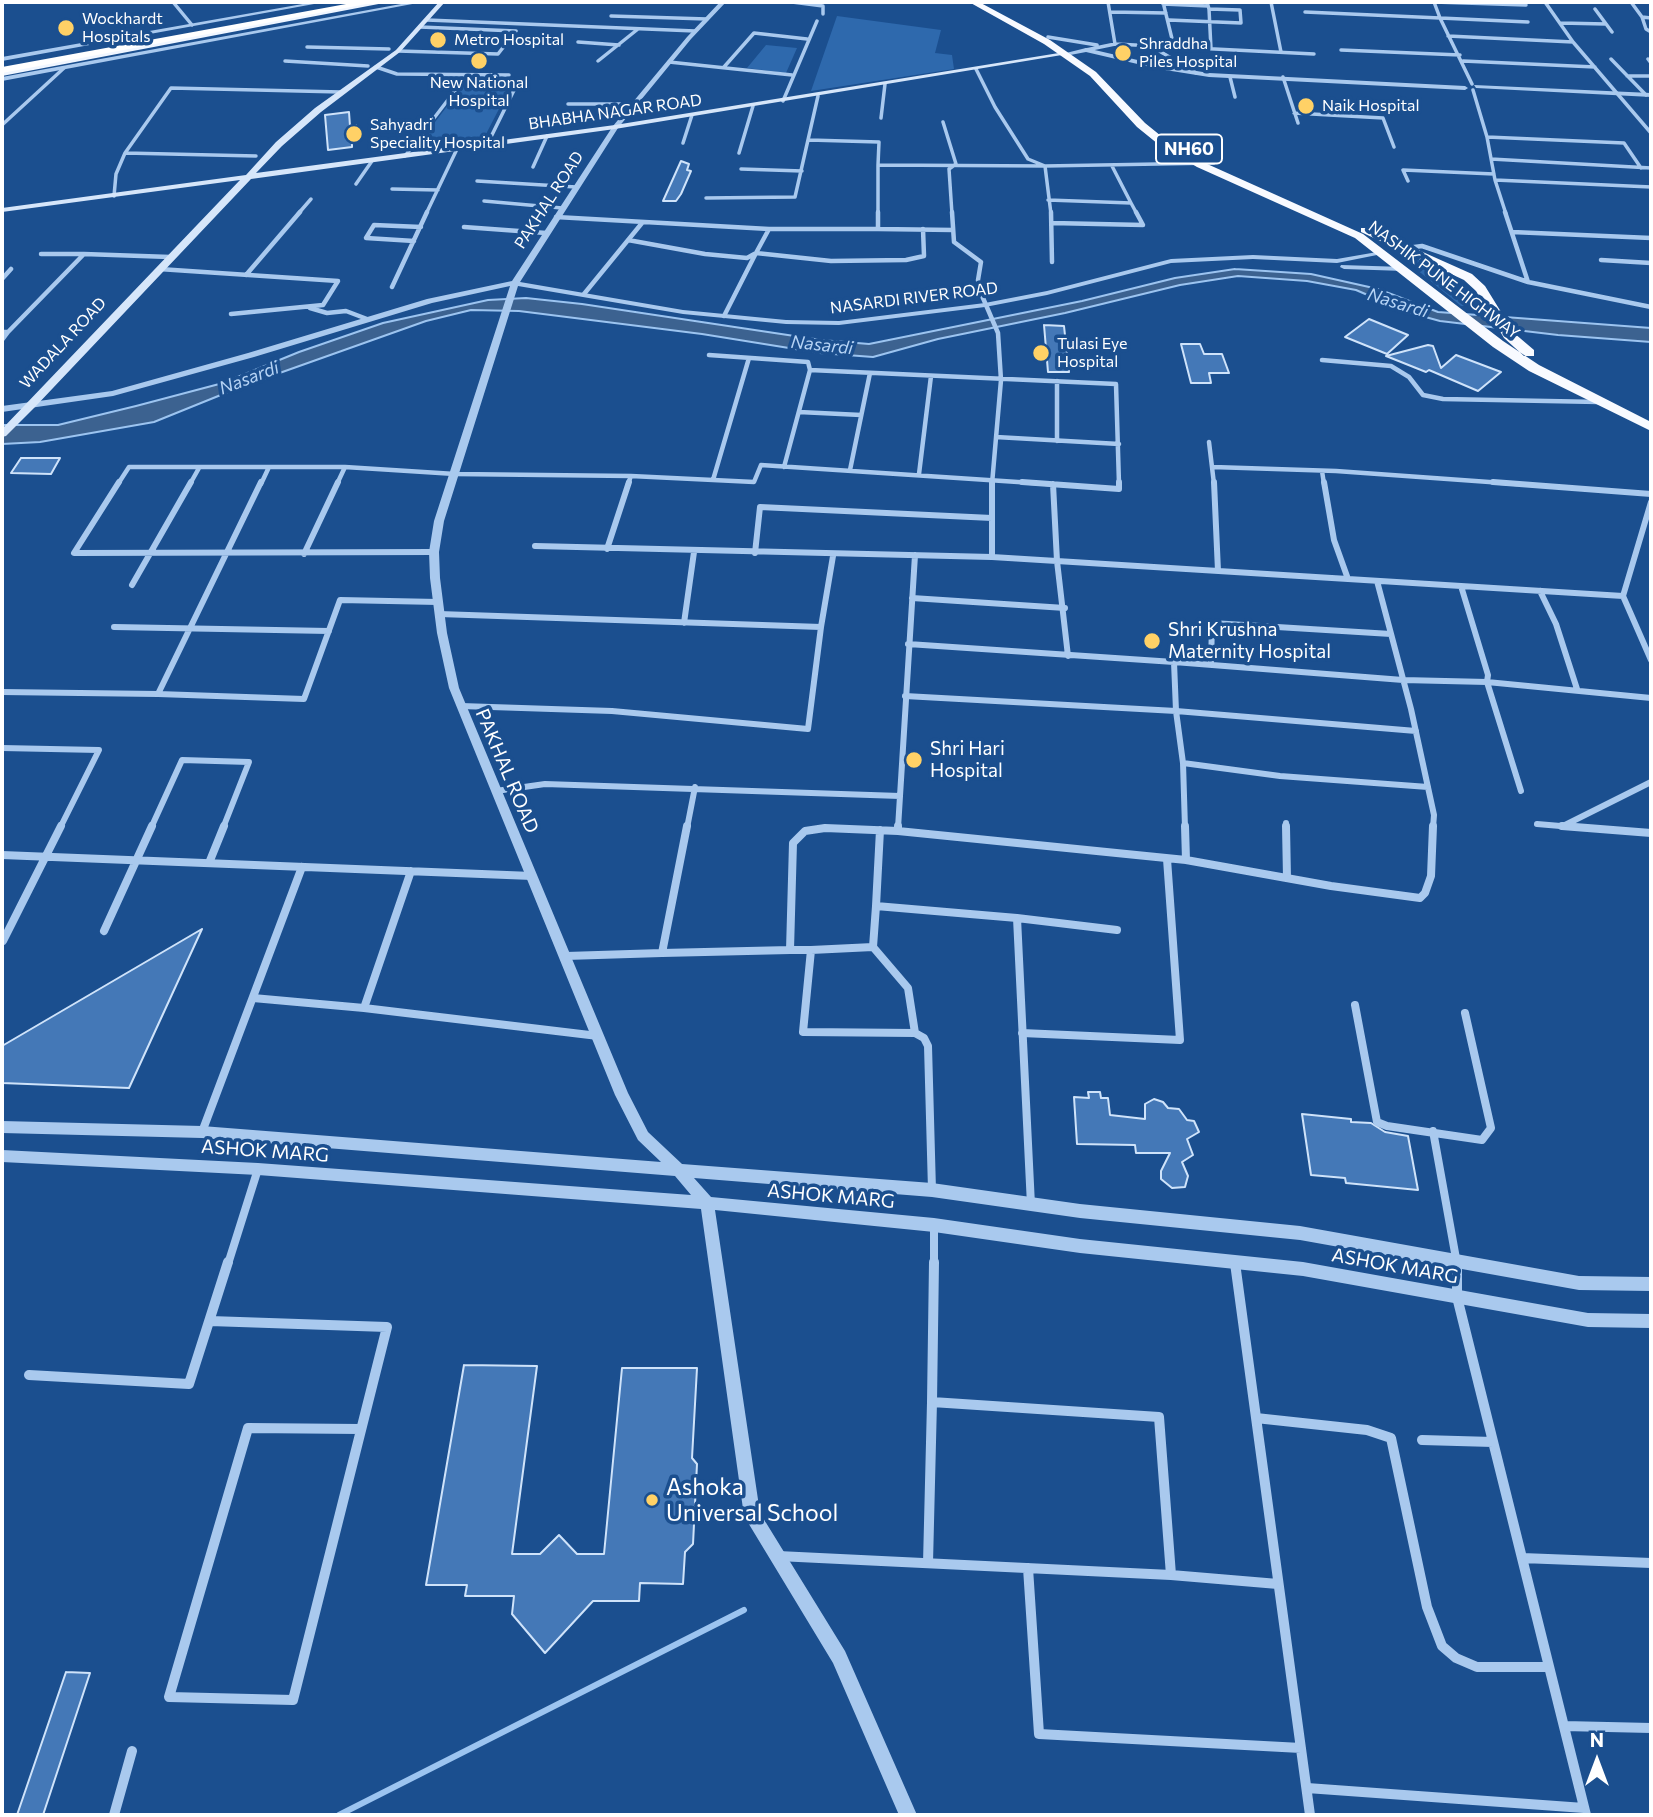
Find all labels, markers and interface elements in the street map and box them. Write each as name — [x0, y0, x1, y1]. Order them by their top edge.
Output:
place label: Wockhardt Hospitals — [82, 9, 163, 47]
marker: Wockhardt Hospitals — [56, 18, 76, 38]
marker: Metro Hospital — [428, 30, 448, 50]
place label: Metro Hospital — [454, 30, 564, 50]
place label: Shraddha Piles Hospital — [1139, 34, 1237, 72]
marker: Shraddha Piles Hospital — [1113, 43, 1133, 63]
marker: New National Hospital — [469, 51, 489, 71]
place label: New National Hospital — [430, 73, 528, 111]
street label: BHABHA NAGAR ROAD — [527, 90, 703, 134]
marker: Naik Hospital — [1296, 96, 1316, 116]
place label: Naik Hospital — [1322, 96, 1420, 116]
place label: Sahyadri Speciality Hospital — [370, 115, 505, 153]
marker: Sahyadri Speciality Hospital — [344, 124, 364, 144]
road number: NH60 — [1156, 134, 1222, 164]
street label: PAKHAL ROAD — [510, 148, 588, 252]
street label: NASHIK PUNE HIGHWAY — [1365, 217, 1523, 343]
street label: NASARDI RIVER ROAD — [829, 278, 999, 318]
water label: Nasardi — [1365, 284, 1431, 322]
street label: WADALA ROAD — [16, 293, 110, 393]
water label: Nasardi — [790, 331, 854, 359]
place label: Tulasi Eye Hospital — [1057, 334, 1127, 372]
marker: Tulasi Eye Hospital — [1031, 343, 1051, 363]
water label: Nasardi — [216, 357, 282, 399]
place label: Shri Krushna Maternity Hospital — [1168, 619, 1331, 663]
marker: Shri Krushna Maternity Hospital — [1142, 631, 1162, 651]
street label: PAKHAL ROAD — [470, 705, 544, 837]
place label: Shri Hari Hospital — [930, 738, 1005, 782]
marker: Shri Hari Hospital — [904, 750, 924, 770]
street label: ASHOK MARG — [200, 1135, 330, 1167]
street label: ASHOK MARG — [766, 1179, 896, 1213]
street label: ASHOK MARG — [1330, 1244, 1460, 1288]
place label: Ashoka Universal School — [666, 1473, 838, 1527]
marker: Ashoka Universal School — [644, 1492, 660, 1508]
north arrow — [1562, 1726, 1632, 1796]
text: N — [1590, 1728, 1604, 1751]

